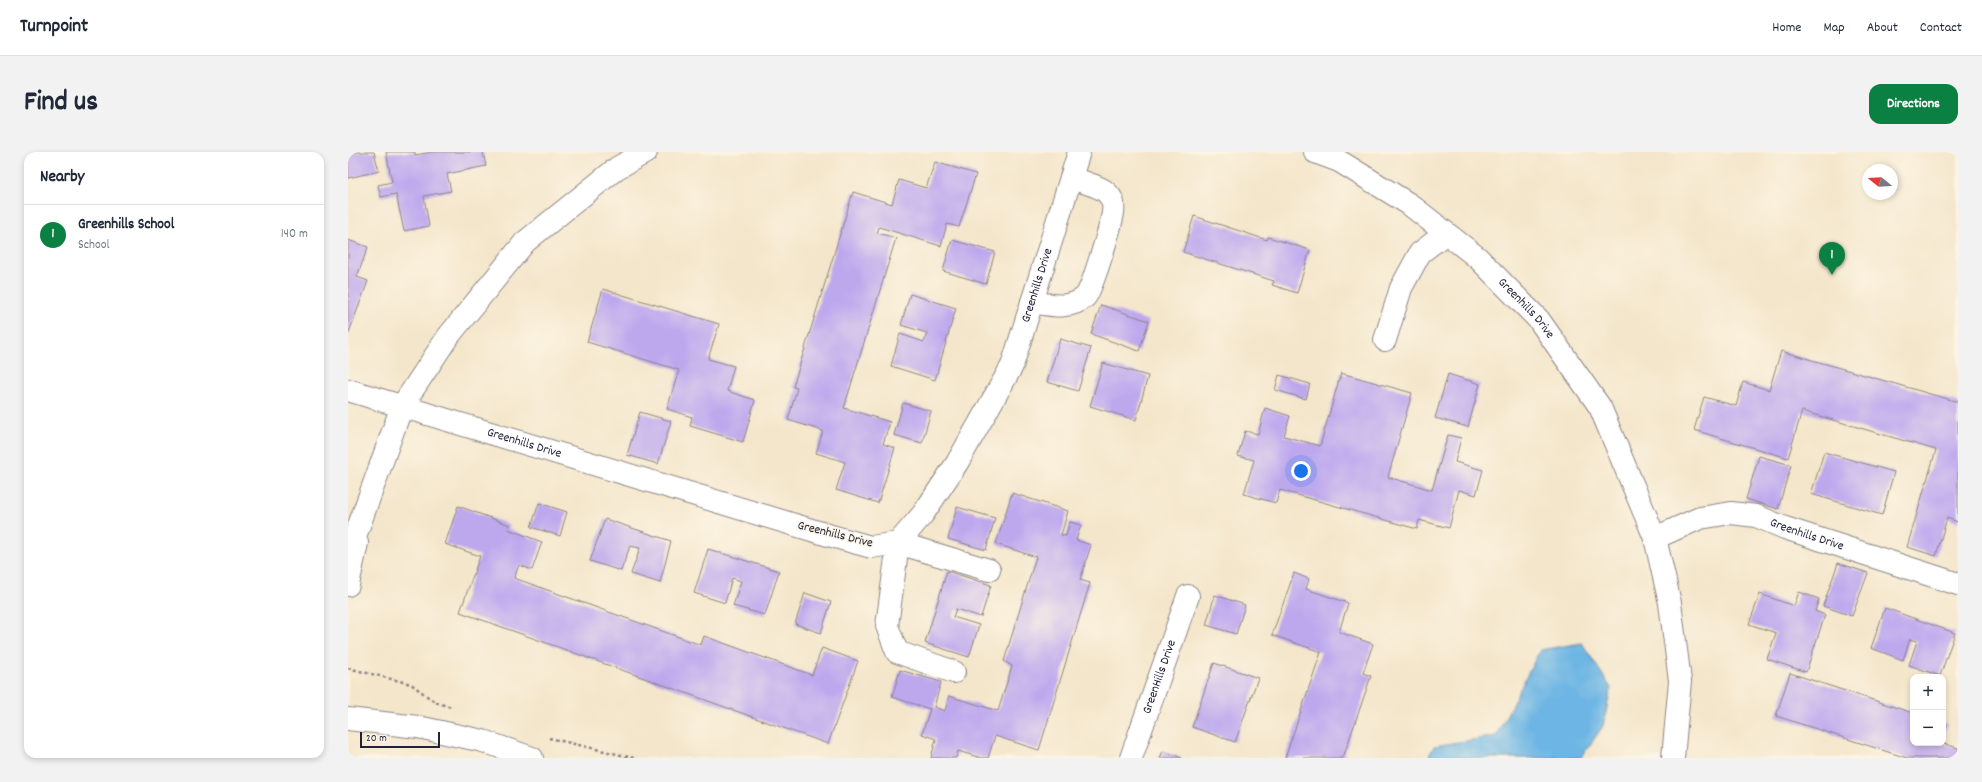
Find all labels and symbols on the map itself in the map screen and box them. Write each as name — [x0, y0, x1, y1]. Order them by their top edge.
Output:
north arrow — [1862, 164, 1898, 200]
pin: 1 — [1819, 242, 1845, 275]
street label: Greenhills Drive — [1017, 245, 1058, 325]
street label: Greenhills Drive — [1493, 273, 1559, 343]
street label: Greenhills Drive — [485, 423, 564, 464]
your location — [1291, 461, 1311, 481]
street label: Greenhills Drive — [1767, 513, 1847, 556]
street label: Greenhills Drive — [795, 516, 875, 554]
street label: GreenHills Drive — [1138, 637, 1181, 717]
scale bar — [360, 730, 440, 749]

